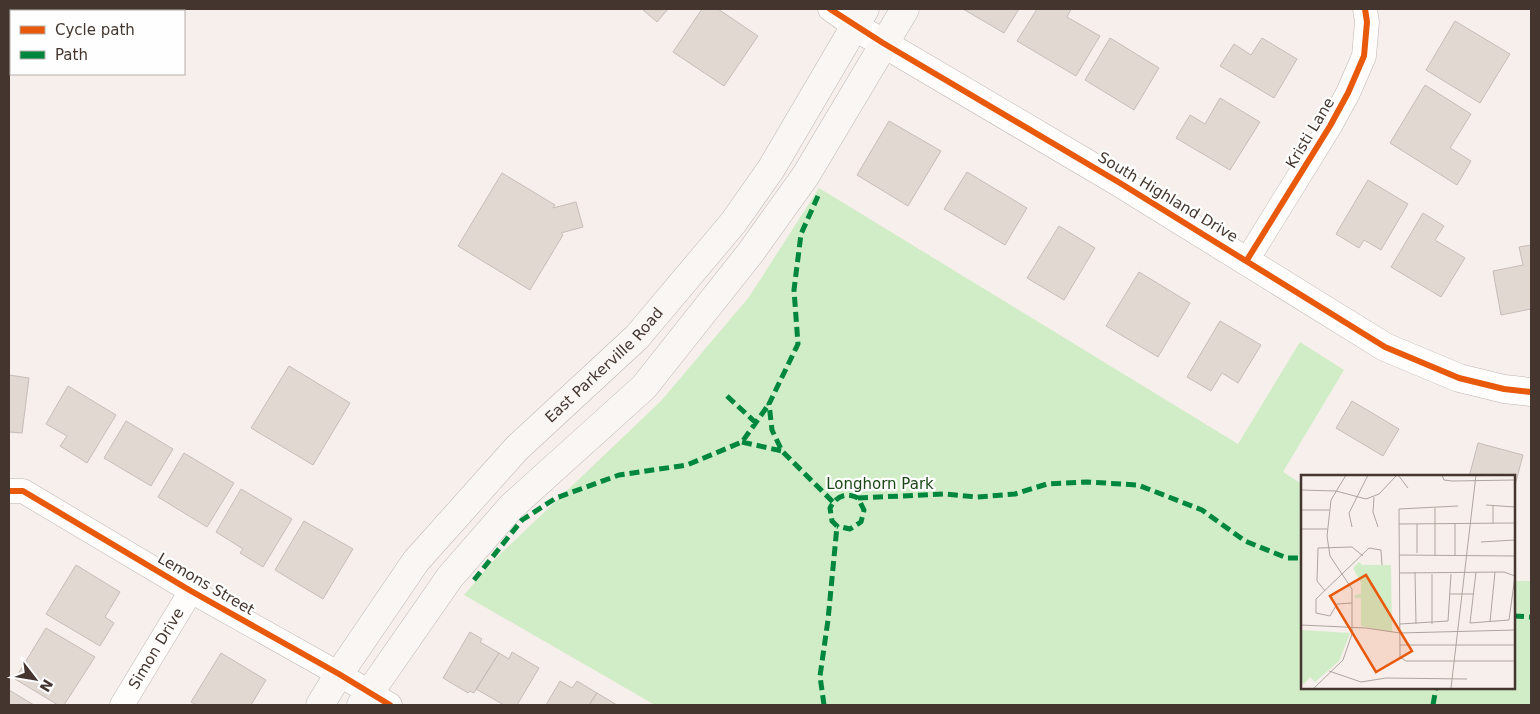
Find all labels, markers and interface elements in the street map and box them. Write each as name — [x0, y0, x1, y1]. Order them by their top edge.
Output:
legend — [10, 10, 185, 75]
text: Cycle path — [55, 21, 135, 39]
text: Path — [55, 46, 88, 64]
street label: Kristi Lane — [1282, 94, 1338, 172]
street label: South Highland Drive — [1095, 148, 1241, 246]
street label: East Parkerville Road — [541, 304, 667, 426]
park label: Longhorn Park — [826, 475, 934, 493]
inset map — [1301, 475, 1515, 689]
street label: Lemons Street — [154, 549, 258, 619]
street label: Simon Drive — [125, 605, 188, 692]
north arrow — [10, 654, 60, 704]
text: N — [36, 677, 56, 695]

